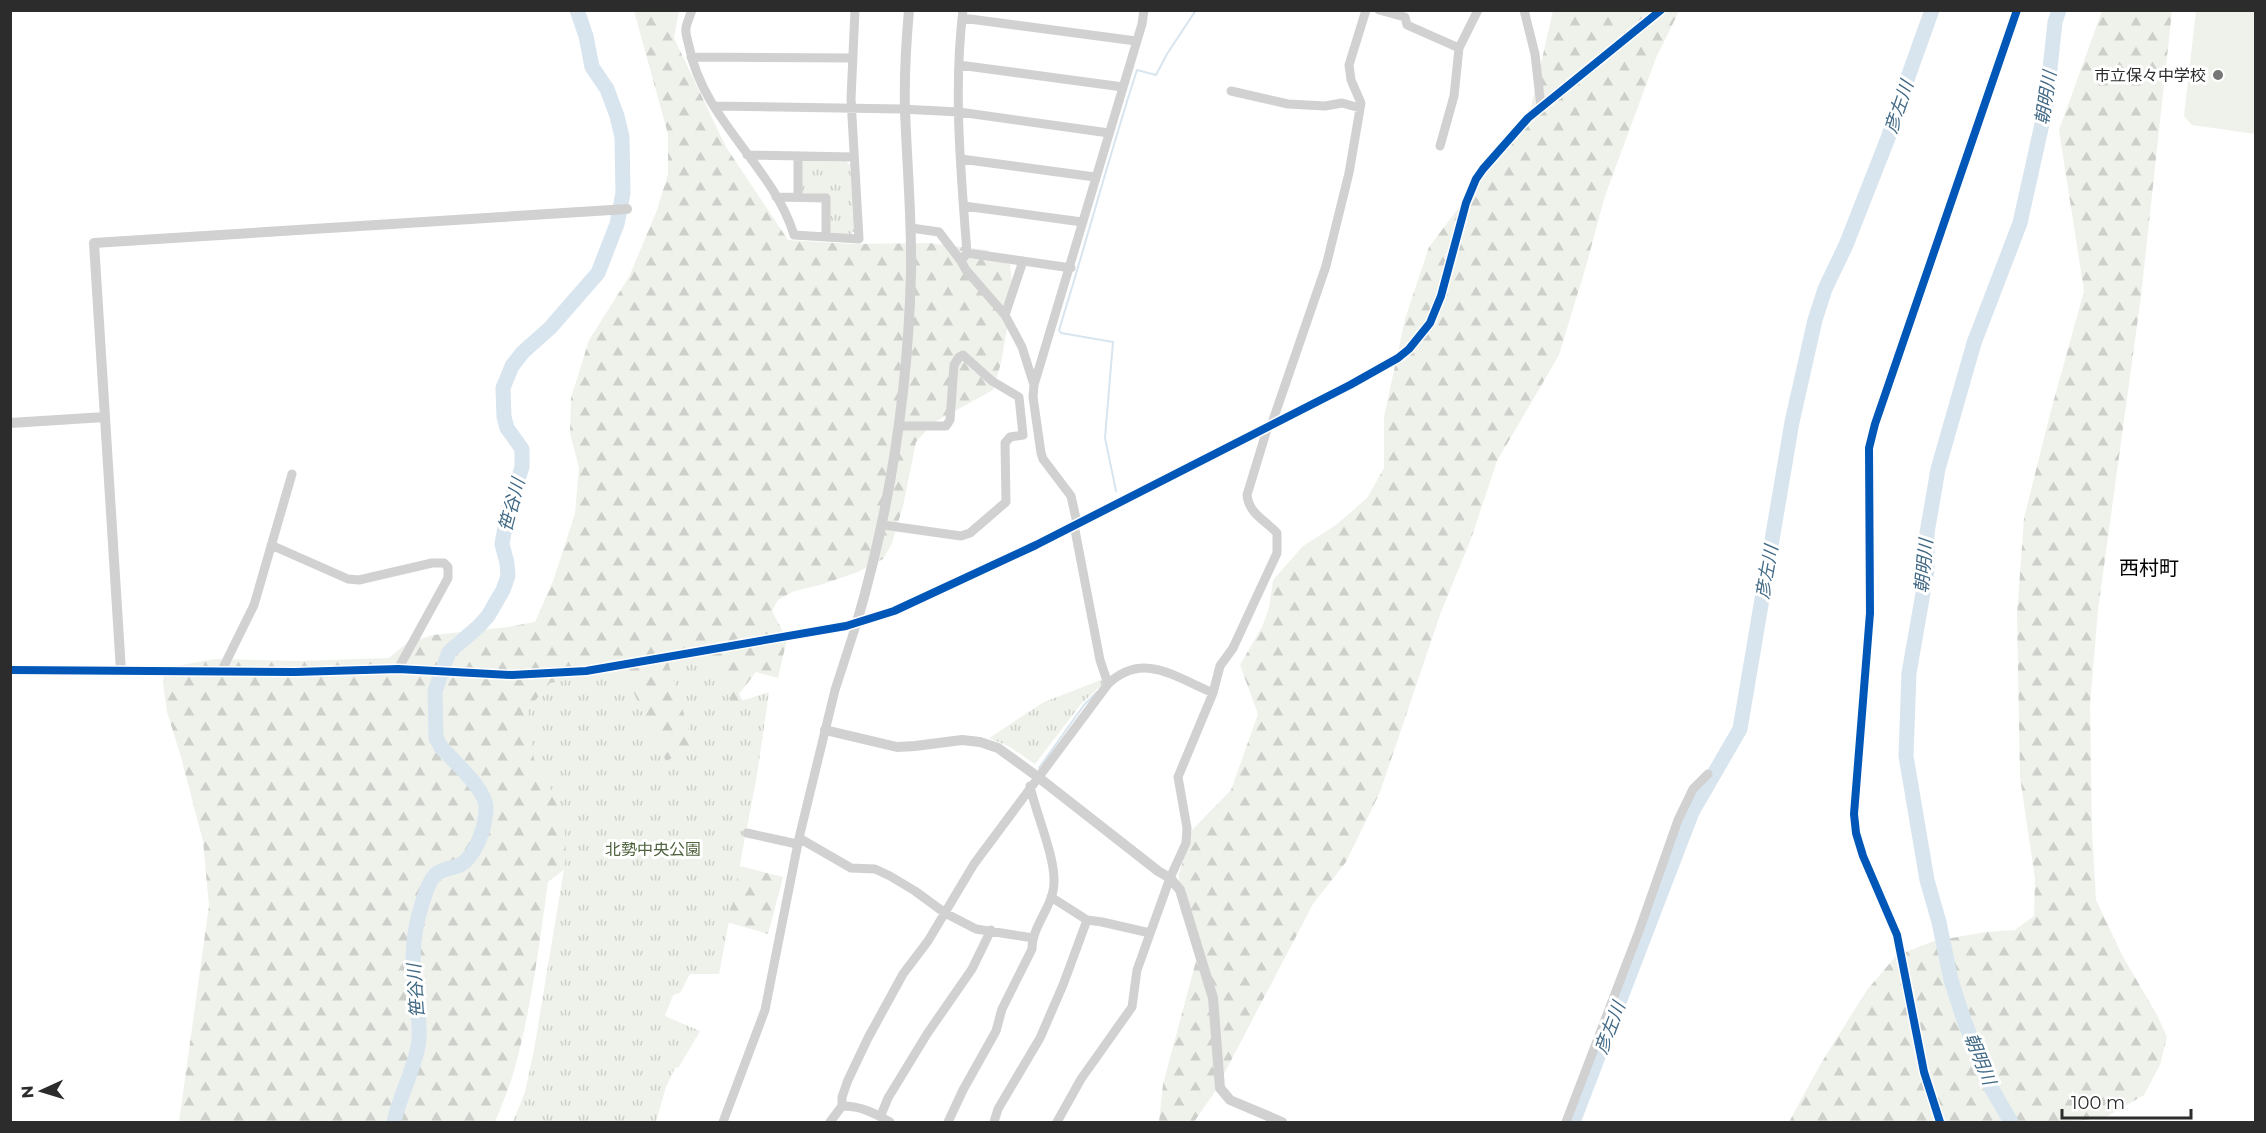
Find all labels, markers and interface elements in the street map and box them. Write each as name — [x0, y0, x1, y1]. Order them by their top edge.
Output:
place label: 市立保々中学校 — [2094, 66, 2206, 85]
water label: 朝明川 — [2031, 68, 2061, 126]
marker: 市立保々中学校 — [2211, 68, 2225, 82]
water label: 彦左川 — [1880, 76, 1919, 136]
water label: 笹谷川 — [494, 474, 530, 534]
water label: 朝明川 — [1911, 536, 1937, 594]
water label: 彦左川 — [1751, 542, 1783, 600]
district label: 西村町 — [2119, 556, 2179, 580]
park label: 北勢中央公園 — [605, 840, 701, 859]
water label: 笹谷川 — [403, 961, 429, 1019]
water label: 彦左川 — [1590, 997, 1631, 1057]
water label: 朝明川 — [1960, 1030, 2001, 1090]
north arrow — [12, 1061, 72, 1121]
scale bar — [2062, 1082, 2191, 1120]
text: N — [18, 1085, 37, 1099]
text: 100 m — [2071, 1092, 2125, 1114]

